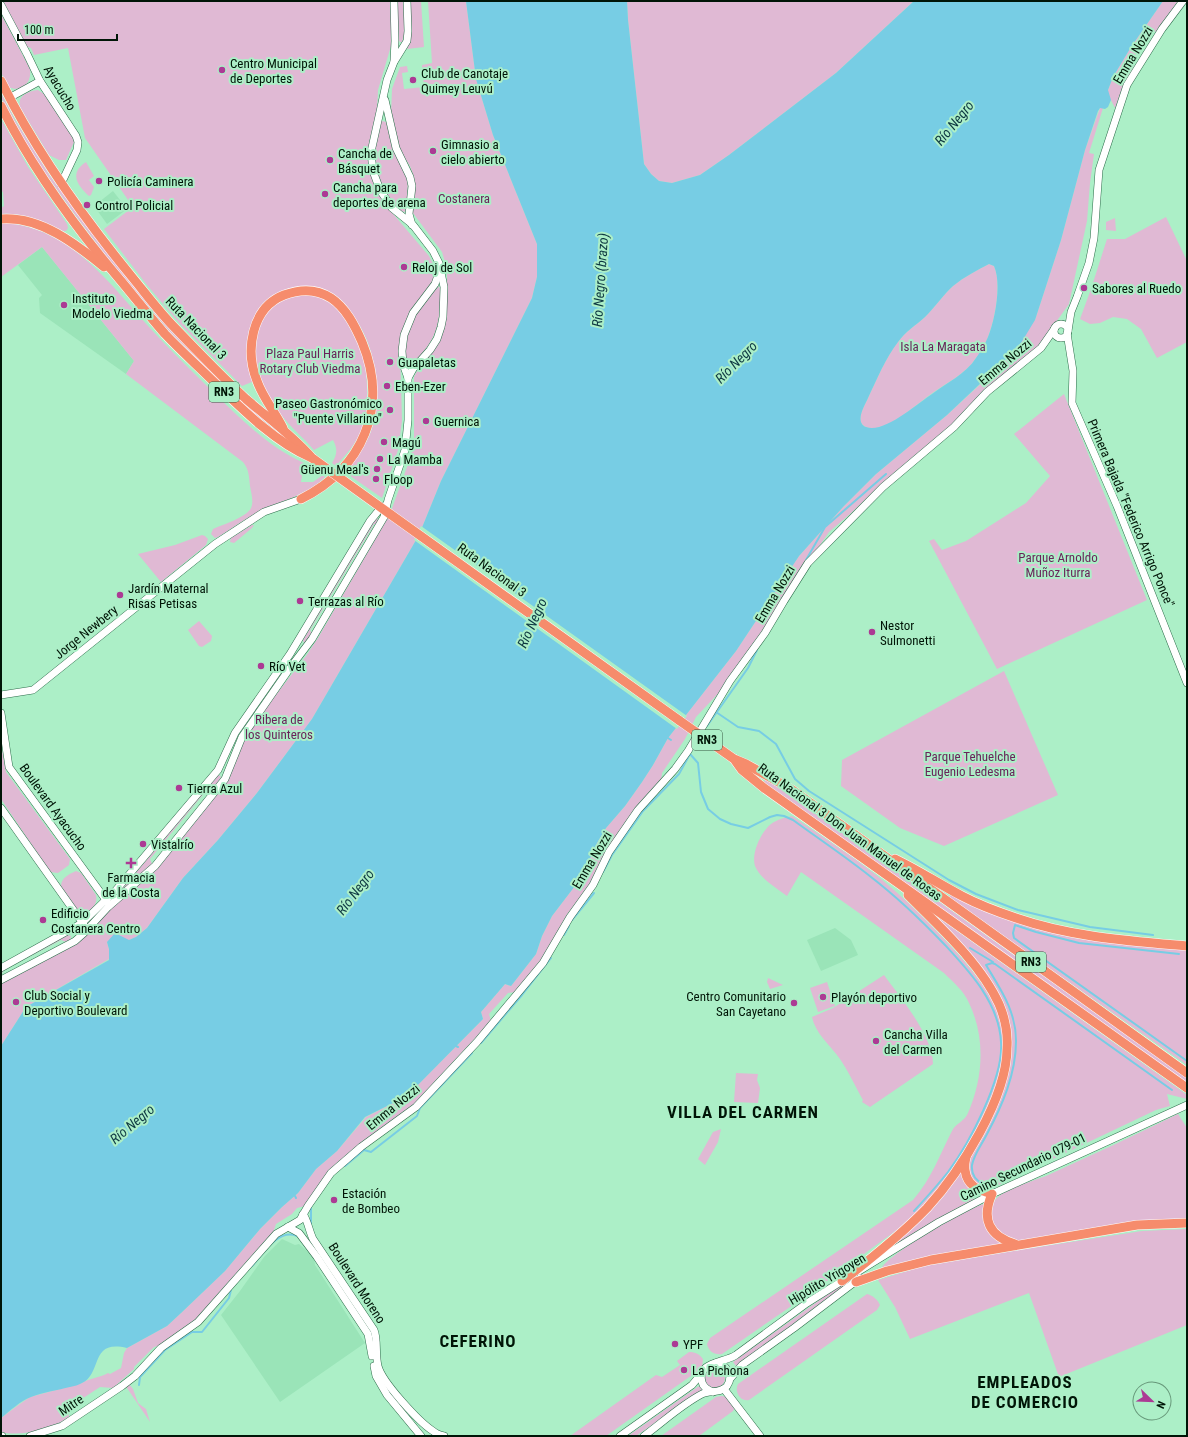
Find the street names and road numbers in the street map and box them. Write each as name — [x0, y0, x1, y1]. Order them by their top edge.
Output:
street label: Emma Nozzi — [1110, 24, 1156, 86]
street label: Ayacucho — [41, 63, 79, 113]
street label: Ruta Nacional 3 — [162, 294, 230, 362]
street label: Emma Nozzi — [976, 336, 1034, 388]
road number: RN3 — [209, 382, 239, 402]
street label: Primera Bajada "Federico Arrigo Ponce" — [1084, 417, 1178, 609]
street label: Ruta Nacional 3 — [455, 540, 529, 600]
street label: Emma Nozzi — [752, 563, 798, 625]
street label: Jorge Newbery — [51, 602, 121, 662]
road number: RN3 — [692, 730, 722, 750]
street label: Ruta Nacional 3 Don Juan Manuel de Rosas — [755, 760, 945, 904]
street label: Boulevard Ayacucho — [16, 761, 90, 853]
street label: Emma Nozzi — [569, 829, 615, 891]
road number: RN3 — [1016, 952, 1046, 972]
street label: Emma Nozzi — [363, 1081, 423, 1133]
street label: Camino Secundario 079-01 — [958, 1130, 1088, 1204]
street label: Boulevard Moreno — [325, 1240, 389, 1326]
street label: Hipólito Yrigoyen — [786, 1250, 868, 1308]
street label: Mitre — [56, 1391, 86, 1419]

